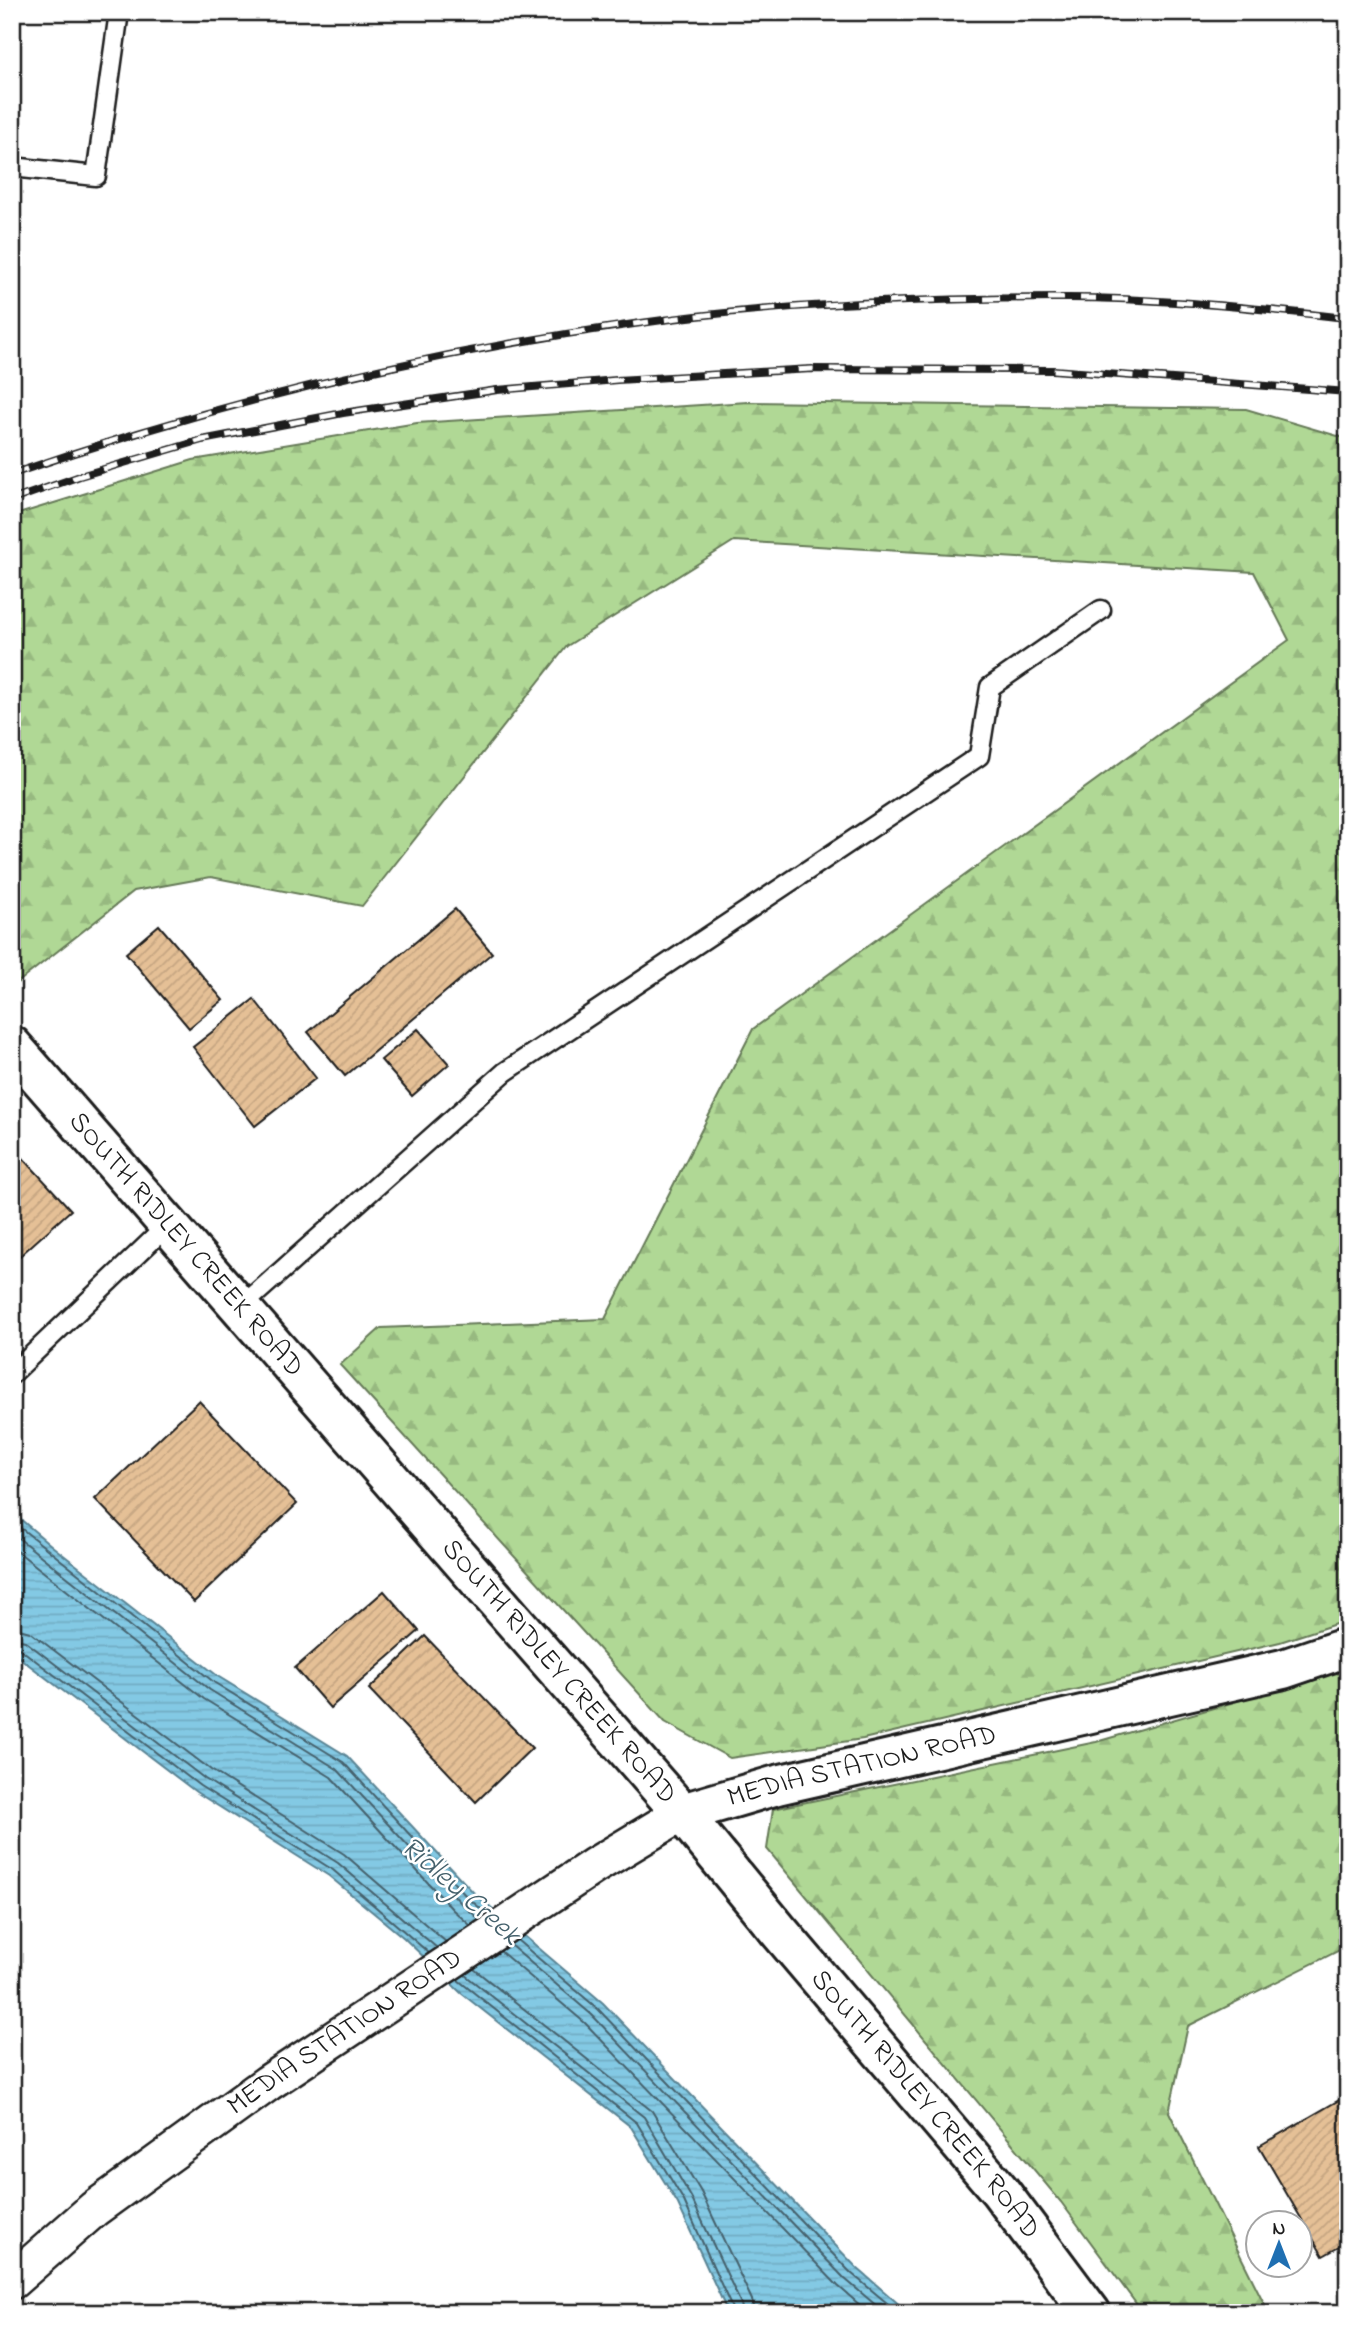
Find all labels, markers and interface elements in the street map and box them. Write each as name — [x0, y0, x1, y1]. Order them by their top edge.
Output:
street label: SOUTH RIDLEY CREEK ROAD — [58, 1103, 313, 1387]
street label: SOUTH RIDLEY CREEK ROAD — [431, 1530, 686, 1814]
street label: MEDIA STATION ROAD — [722, 1715, 1001, 1819]
water label: Ridley Creek — [390, 1827, 531, 1958]
street label: MEDIA STATION ROAD — [219, 1939, 471, 2126]
street label: SOUTH RIDLEY CREEK ROAD — [800, 1961, 1050, 2248]
north arrow — [1244, 2210, 1314, 2280]
text: N — [1273, 2216, 1286, 2243]

